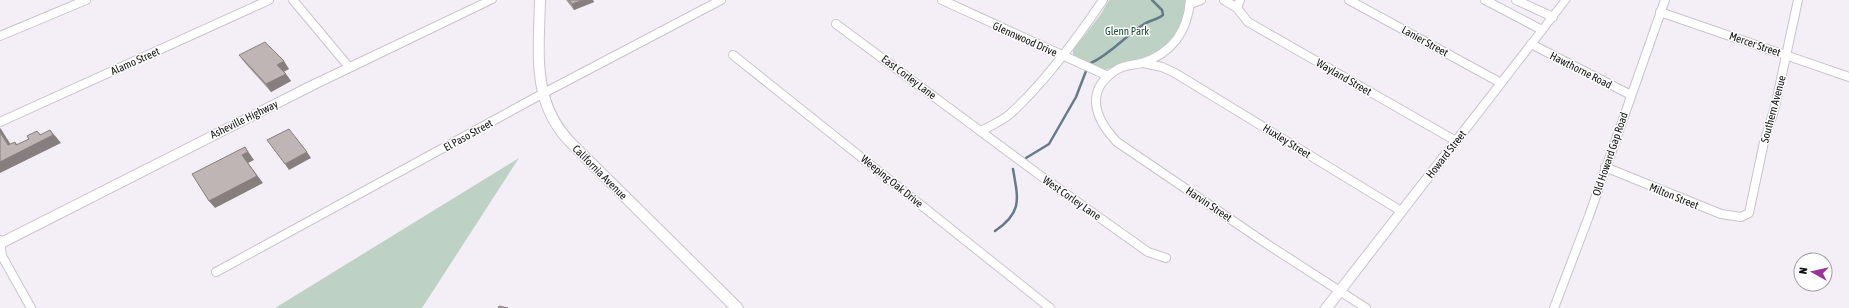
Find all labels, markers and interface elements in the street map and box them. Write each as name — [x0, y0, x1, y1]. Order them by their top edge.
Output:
street label: Glennwood Drive — [991, 19, 1059, 59]
street label: Lanier Street — [1400, 23, 1450, 59]
park label: Glenn Park — [1105, 25, 1149, 37]
street label: Mercer Street — [1728, 30, 1782, 58]
street label: Alamo Street — [109, 45, 161, 77]
street label: Hawthorne Road — [1548, 49, 1614, 91]
street label: East Corley Lane — [879, 53, 939, 101]
street label: Wayland Street — [1314, 56, 1374, 98]
street label: Southern Avenue — [1758, 74, 1788, 144]
street label: Asheville Highway — [208, 97, 280, 141]
street label: Old Howard Gap Road — [1590, 111, 1630, 197]
street label: El Paso Street — [441, 117, 495, 153]
street label: Huxley Street — [1261, 122, 1313, 160]
street label: Howard Street — [1424, 128, 1468, 180]
street label: California Avenue — [570, 142, 630, 202]
street label: Weeping Oak Drive — [859, 152, 925, 210]
street label: West Corley Lane — [1041, 174, 1103, 222]
street label: Milton Street — [1648, 181, 1700, 211]
street label: Harvin Street — [1184, 184, 1234, 224]
north arrow — [1793, 252, 1833, 292]
text: N — [1797, 267, 1809, 275]

